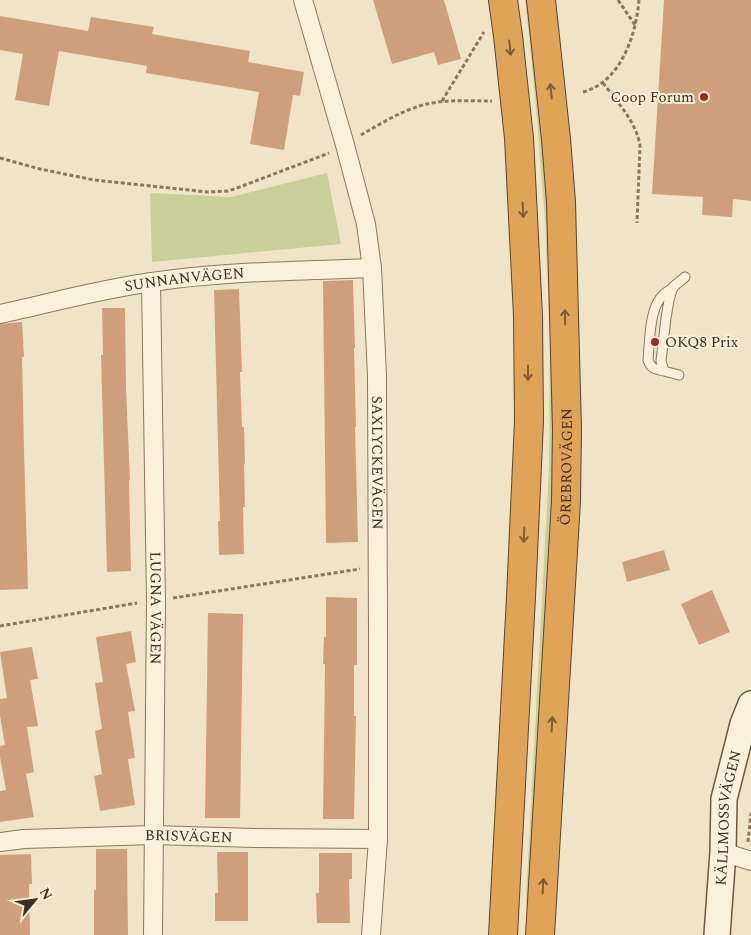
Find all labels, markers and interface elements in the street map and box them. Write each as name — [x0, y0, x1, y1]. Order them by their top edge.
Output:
one-way arrow — [505, 40, 515, 56]
one-way arrow — [546, 83, 556, 99]
place label: Coop Forum — [610, 86, 694, 109]
marker: Coop Forum — [698, 91, 710, 103]
one-way arrow — [518, 202, 527, 218]
street label: SUNNANVÄGEN — [123, 261, 245, 298]
one-way arrow — [560, 309, 569, 325]
place label: OKQ8 Prix — [665, 331, 739, 354]
marker: OKQ8 Prix — [649, 336, 661, 348]
one-way arrow — [523, 364, 533, 380]
street label: SAXLYCKEVÄGEN — [366, 396, 389, 530]
street label: ÖREBROVÄGEN — [553, 408, 579, 526]
one-way arrow — [519, 527, 528, 543]
street label: LUGNA VÄGEN — [144, 551, 168, 665]
one-way arrow — [548, 716, 557, 732]
street label: KÄLLMOSSVÄGEN — [709, 748, 747, 886]
street label: BRISVÄGEN — [145, 823, 233, 849]
north arrow — [10, 875, 60, 925]
one-way arrow — [538, 879, 547, 895]
text: N — [34, 884, 58, 904]

